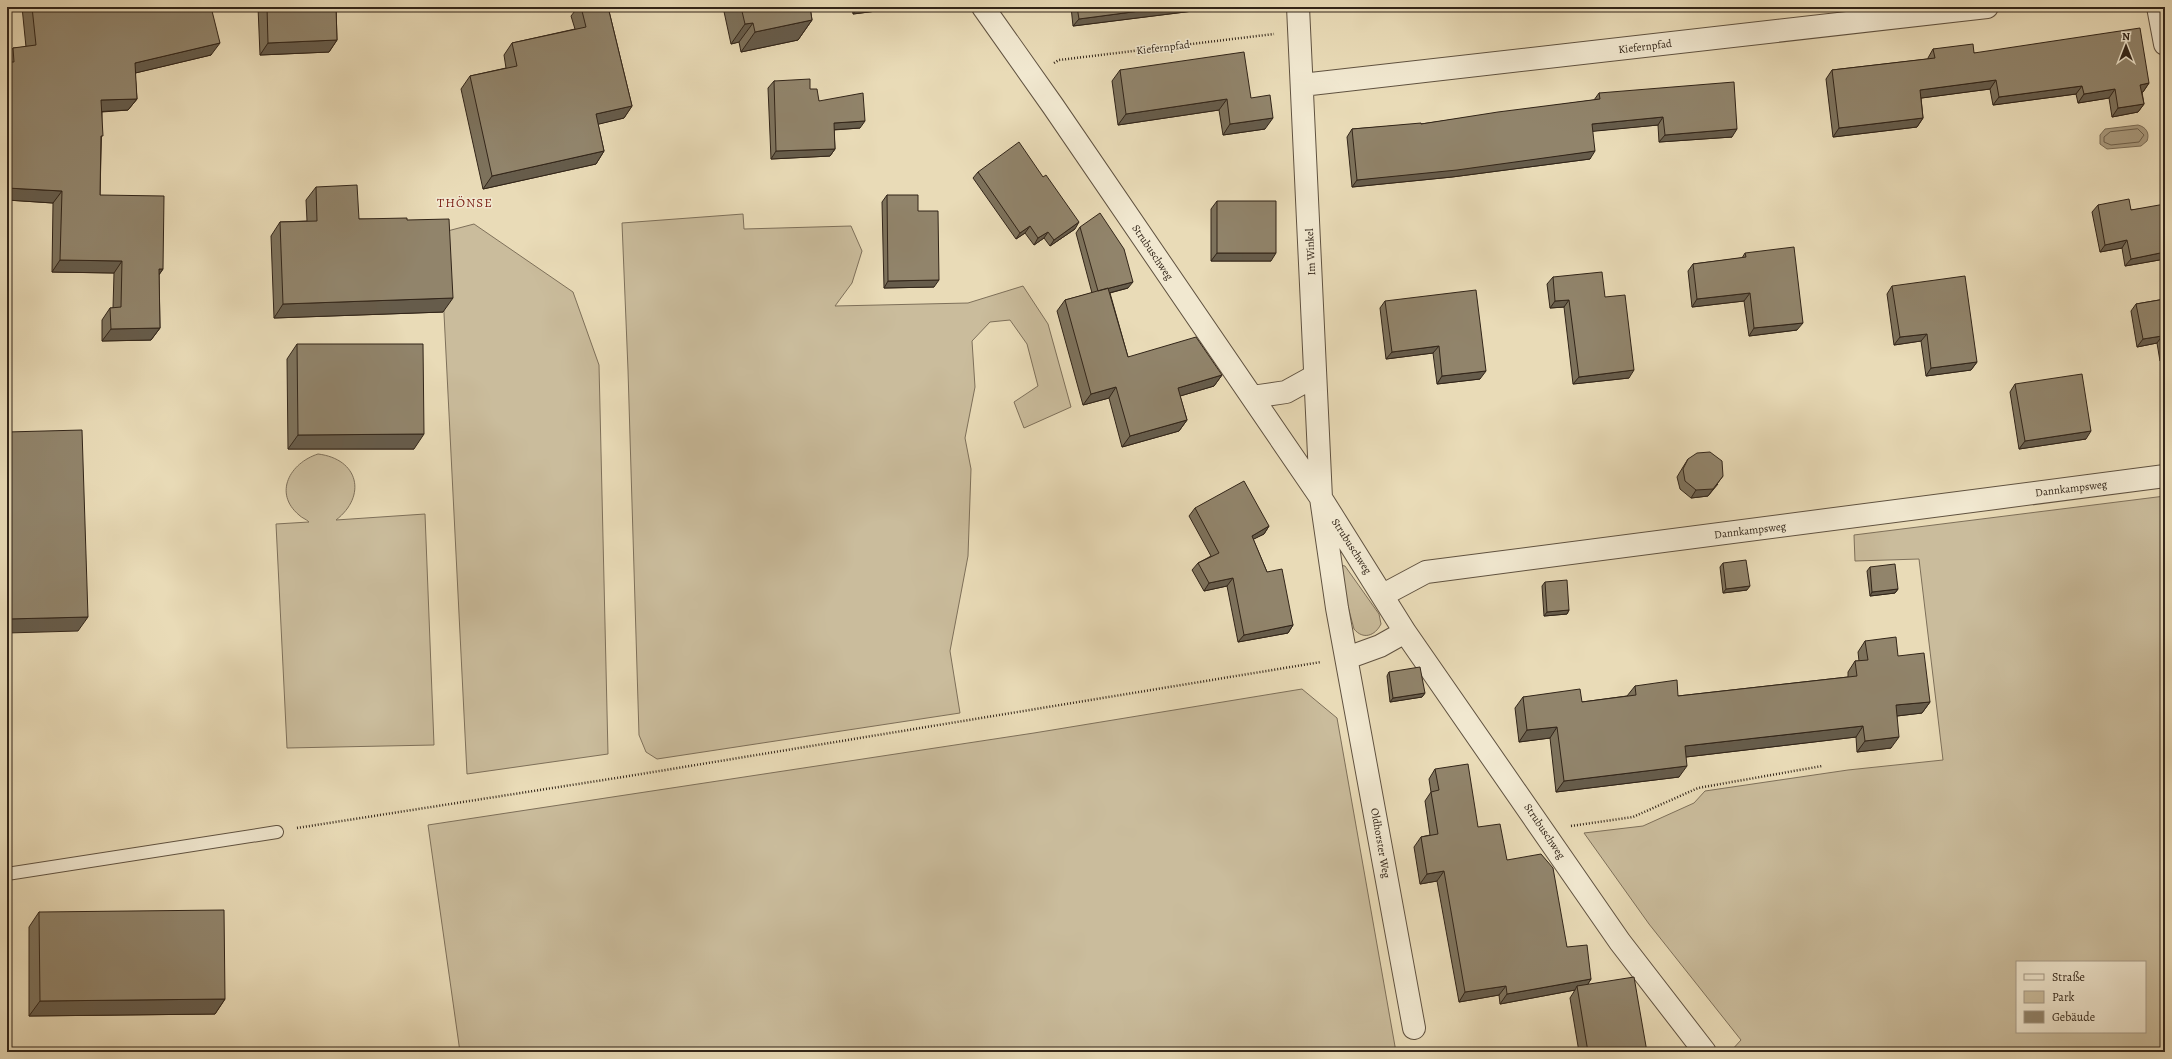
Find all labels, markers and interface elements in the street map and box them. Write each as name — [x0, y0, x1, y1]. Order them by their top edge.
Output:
north arrow — [2106, 26, 2146, 66]
text: N — [2122, 29, 2130, 44]
street label: Kiefernpfad — [1617, 36, 1673, 57]
street label: Kiefernpfad — [1135, 37, 1191, 58]
district label: THÖNSE — [437, 194, 493, 211]
street label: Strubuschweg — [1129, 222, 1177, 283]
street label: Im Winkel — [1302, 228, 1319, 276]
street label: Dannkampsweg — [2034, 477, 2108, 500]
street label: Strubuschweg — [1328, 515, 1376, 578]
street label: Dannkampsweg — [1713, 519, 1787, 542]
street label: Strubuschweg — [1521, 801, 1569, 862]
street label: Oldhorster Weg — [1367, 807, 1394, 880]
legend — [2016, 961, 2146, 1033]
text: Straße — [2052, 969, 2085, 985]
text: Park — [2052, 989, 2075, 1005]
text: Gebäude — [2052, 1009, 2095, 1025]

